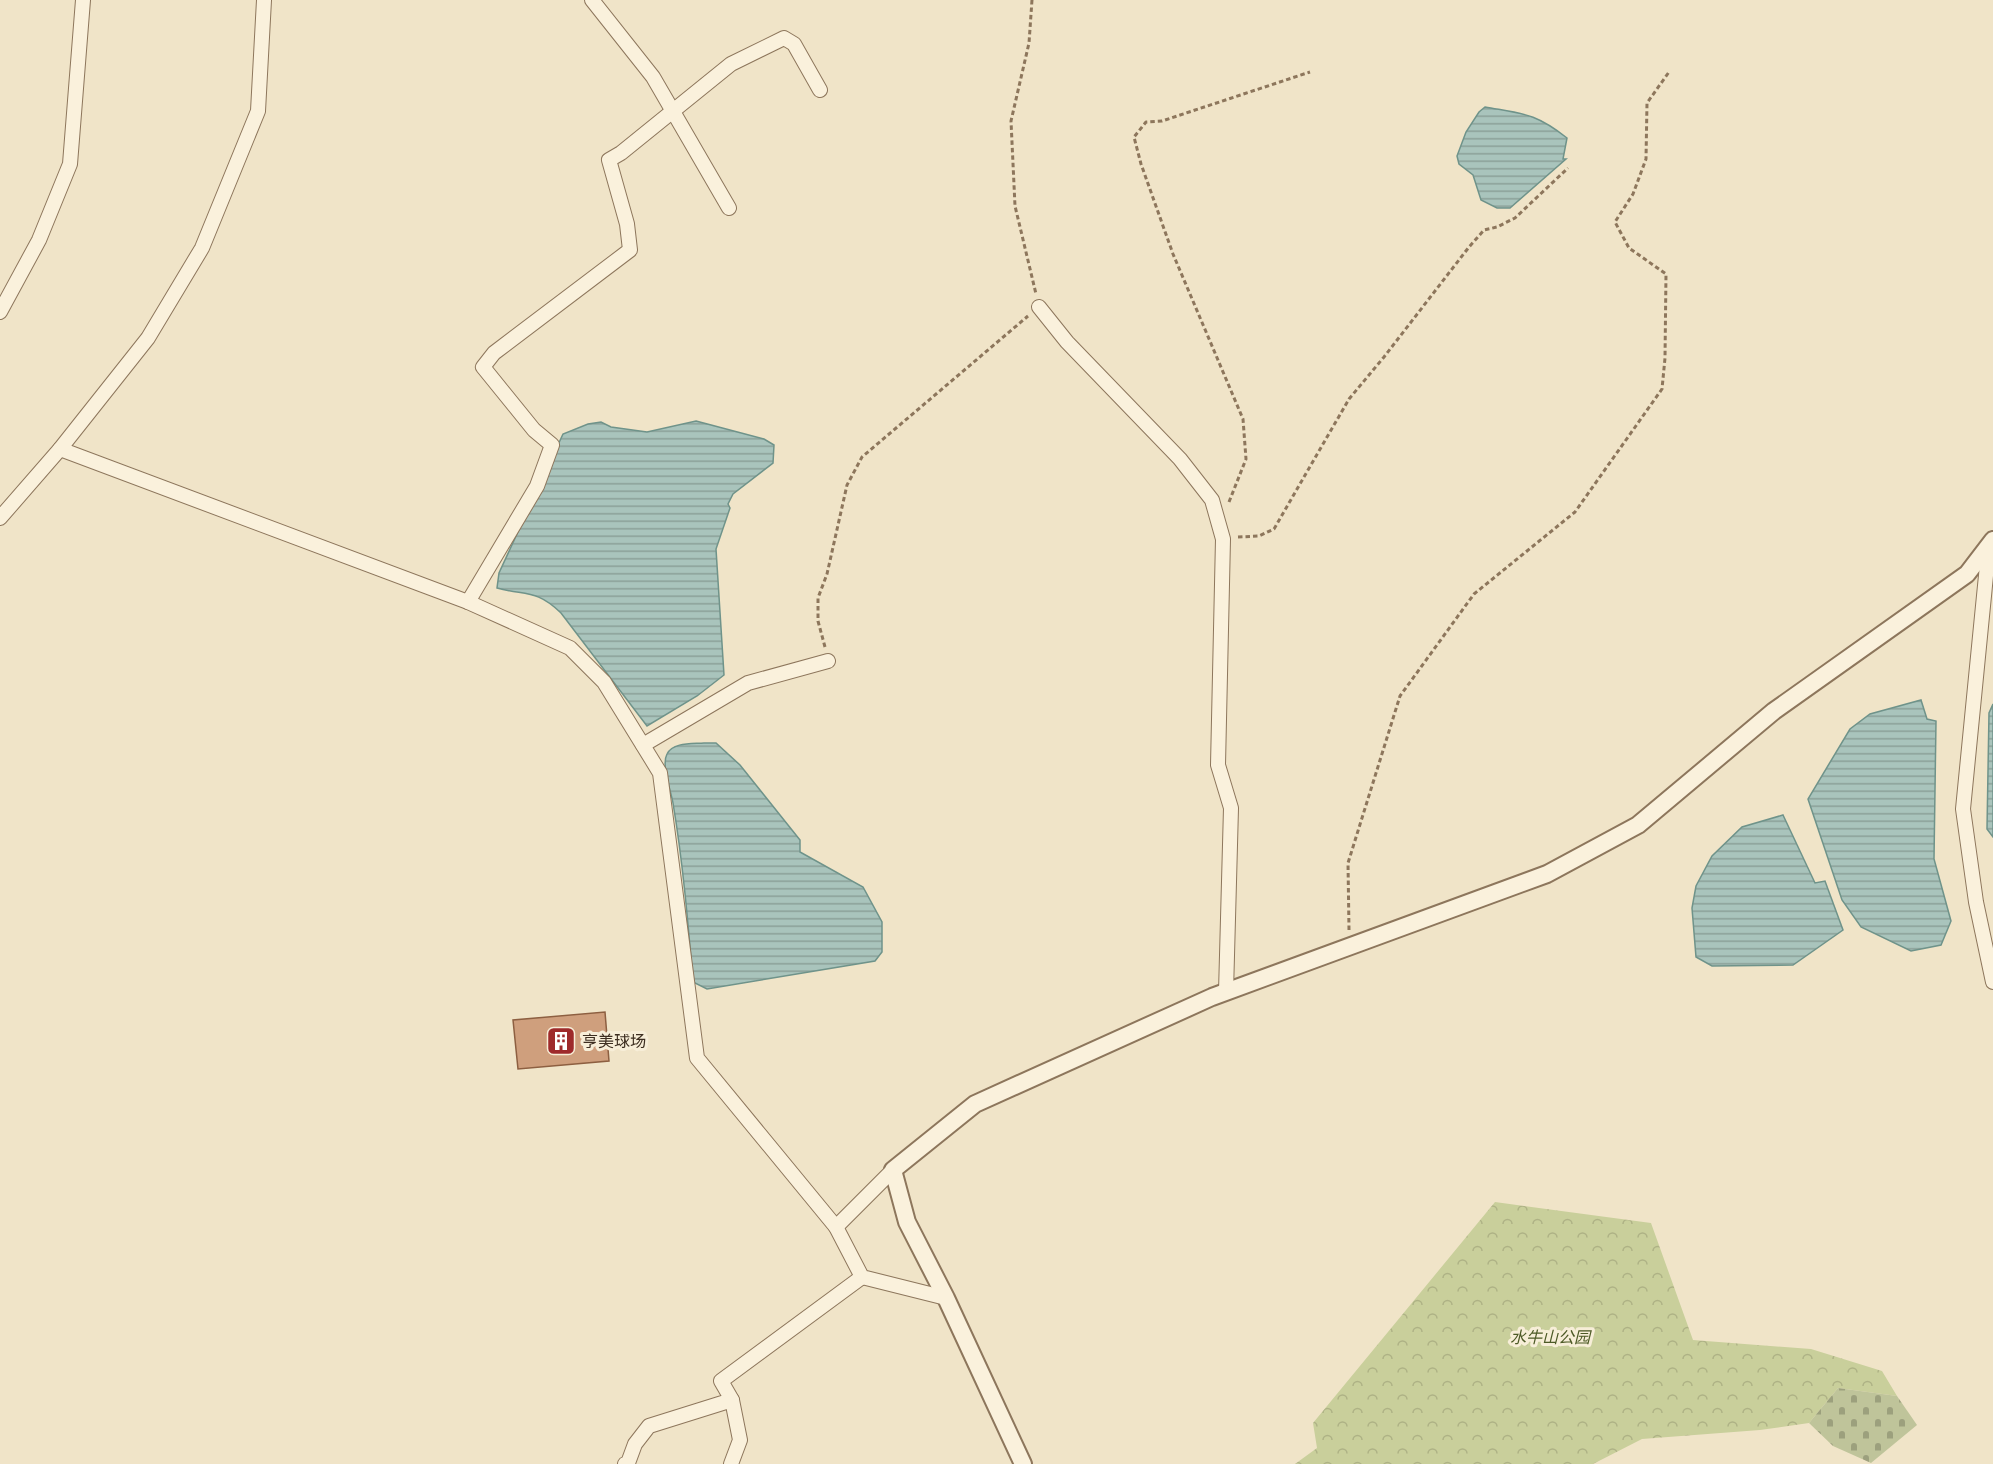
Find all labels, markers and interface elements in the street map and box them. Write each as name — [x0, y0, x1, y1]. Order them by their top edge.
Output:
building icon: 亨美球场 — [545, 1025, 577, 1057]
place label: 亨美球场 — [582, 1030, 646, 1052]
park label: 水牛山公园 — [1510, 1326, 1592, 1348]

